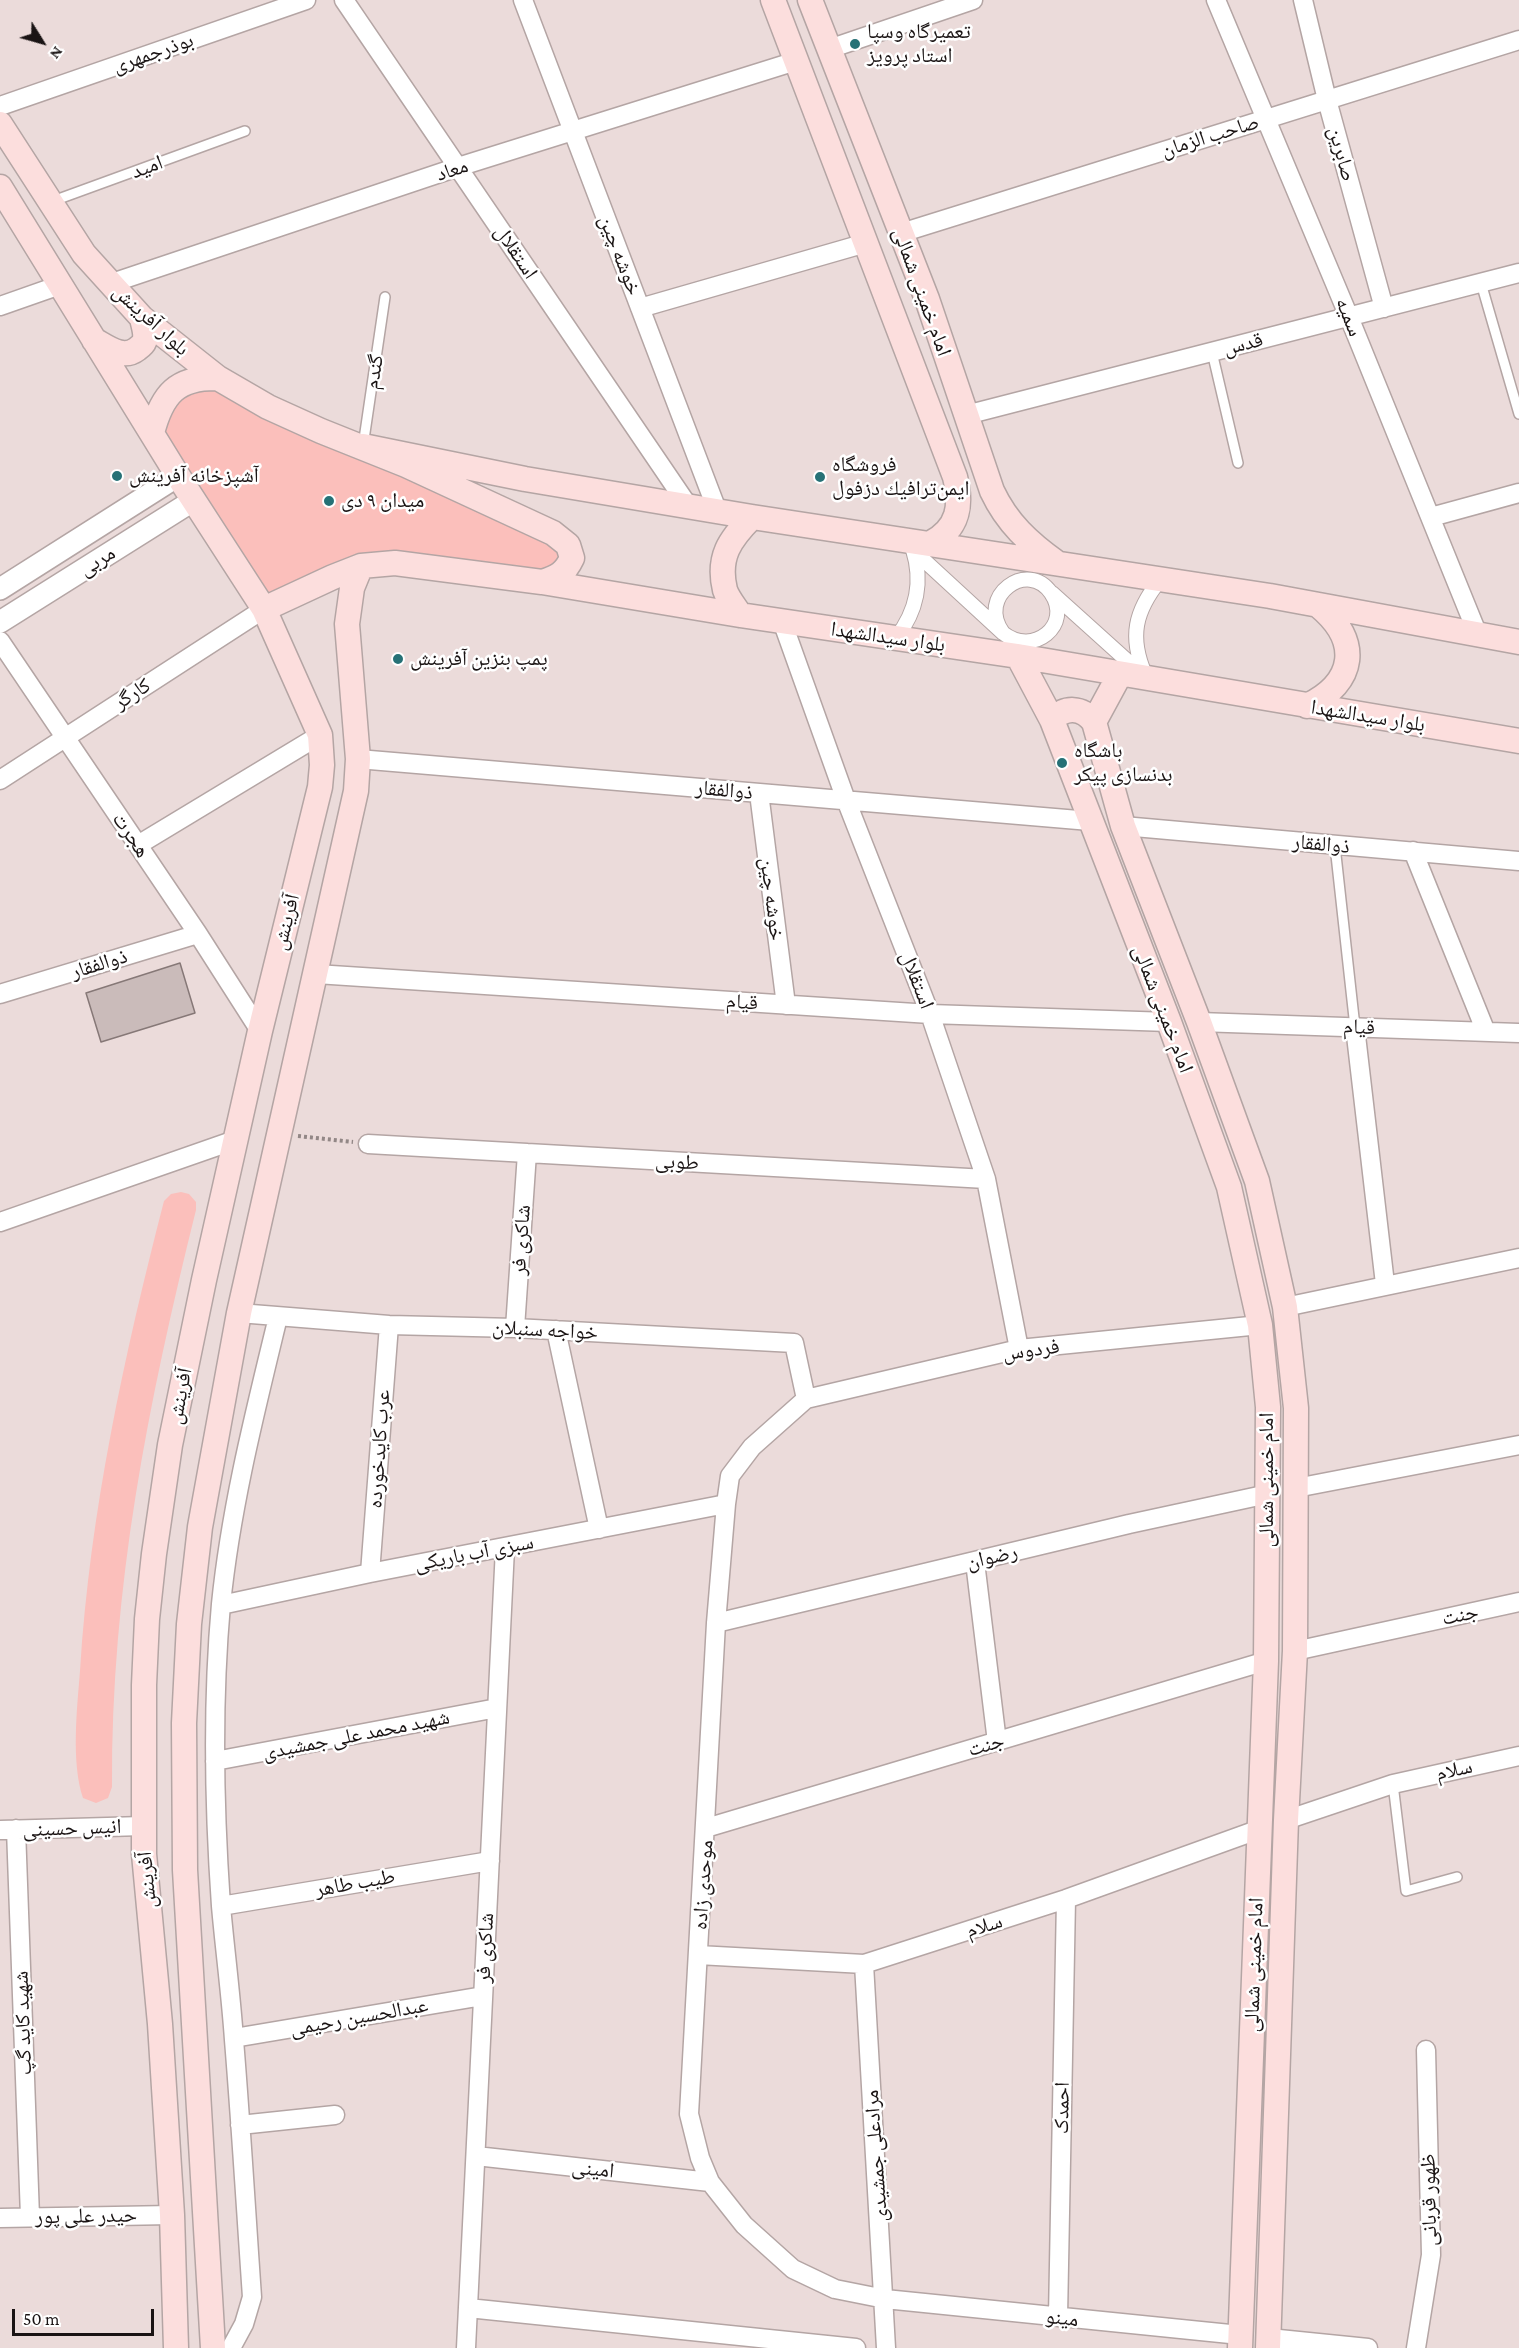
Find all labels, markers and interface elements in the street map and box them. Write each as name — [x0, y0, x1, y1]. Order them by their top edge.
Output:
north arrow — [12, 12, 72, 72]
place label: تعمیرگاه وسپا استاد پرویز — [867, 19, 971, 69]
street label: بوذرجمهری — [109, 27, 197, 79]
marker: تعمیرگاه وسپا استاد پرویز — [848, 37, 862, 51]
text: N — [47, 44, 67, 63]
street label: صاحب الزمان — [1158, 109, 1262, 163]
street label: صابرین — [1323, 124, 1361, 184]
street label: امید — [128, 150, 166, 184]
street label: معاد — [433, 153, 471, 187]
street label: خوشه چین — [593, 211, 647, 299]
street label: استقلال — [489, 220, 543, 284]
street label: امام خمینی شمالی — [887, 224, 957, 360]
street label: بلوار آفرینش — [107, 279, 195, 361]
street label: سمیه — [1330, 294, 1368, 340]
street label: قدس — [1221, 327, 1265, 361]
street label: گندم — [359, 353, 389, 391]
place label: فروشگاه ايمن‌ترافيك دزفول — [832, 452, 970, 502]
place label: آشپزخانه آفرینش — [129, 463, 259, 489]
marker: آشپزخانه آفرینش — [110, 469, 124, 483]
marker: فروشگاه ايمن‌ترافيك دزفول — [813, 470, 827, 484]
place label: میدان ۹ دی — [341, 488, 424, 514]
marker: میدان ۹ دی — [322, 494, 336, 508]
street label: مربی — [74, 540, 120, 582]
street label: بلوار سیدالشهدا — [829, 616, 947, 658]
place label: پمپ بنزین آفرینش — [410, 646, 548, 672]
marker: پمپ بنزین آفرینش — [391, 652, 405, 666]
street label: کارگر — [109, 673, 155, 715]
street label: بلوار سیدالشهدا — [1309, 695, 1427, 737]
place label: باشگاه بدنسازی پیکر — [1074, 738, 1173, 788]
marker: باشگاه بدنسازی پیکر — [1055, 756, 1069, 770]
street label: ذوالفقار — [694, 775, 754, 805]
street label: هجرت — [107, 807, 155, 863]
street label: ذوالفقار — [1291, 829, 1351, 859]
street label: خوشه چین — [754, 856, 790, 942]
street label: آفرینش — [267, 891, 305, 953]
street label: امام خمینی شمالی — [1127, 942, 1199, 1076]
street label: ذوالفقار — [68, 944, 130, 984]
street label: استقلال — [895, 948, 939, 1012]
street label: قیام — [725, 988, 759, 1016]
street label: قیام — [1343, 1014, 1375, 1040]
street label: طوبی — [654, 1148, 700, 1176]
street label: شاکری فر — [506, 1204, 536, 1276]
street label: خواجه سنبلان — [491, 1315, 599, 1345]
street label: فردوس — [1001, 1334, 1061, 1366]
street label: آفرینش — [162, 1366, 198, 1426]
street label: عرب کایدخورده — [362, 1389, 396, 1509]
street label: امام خمینی شمالی — [1254, 1413, 1280, 1547]
street label: سبزی آب باریکی — [412, 1529, 536, 1577]
street label: رضوان — [964, 1539, 1020, 1575]
street label: جنت — [1439, 1599, 1481, 1631]
street label: شهید محمد علی جمشیدی — [260, 1705, 452, 1765]
street label: جنت — [965, 1728, 1007, 1762]
street label: سلام — [1433, 1754, 1475, 1786]
street label: انیس حسینی — [22, 1814, 122, 1842]
street label: موحدی زاده — [687, 1839, 719, 1931]
street label: آفرینش — [132, 1851, 162, 1909]
street label: طیب طاهر — [313, 1864, 397, 1902]
street label: امام خمینی شمالی — [1239, 1897, 1269, 2033]
street label: سلام — [963, 1908, 1005, 1944]
street label: شاکری فر — [471, 1912, 499, 1984]
street label: شهید کاید گپ — [9, 1970, 37, 2076]
street label: عبدالحسین رحیمی — [288, 1992, 430, 2042]
street label: احمدک — [1049, 2082, 1075, 2134]
street label: مرادعلی جمشیدی — [859, 2089, 893, 2223]
street label: امینی — [570, 2154, 616, 2184]
street label: ظهور قربانی — [1416, 2154, 1442, 2246]
street label: حیدر علی پور — [35, 2203, 137, 2229]
scale bar — [15, 2297, 158, 2335]
street label: مینو — [1044, 2304, 1080, 2332]
text: 50 m — [23, 2309, 60, 2329]

